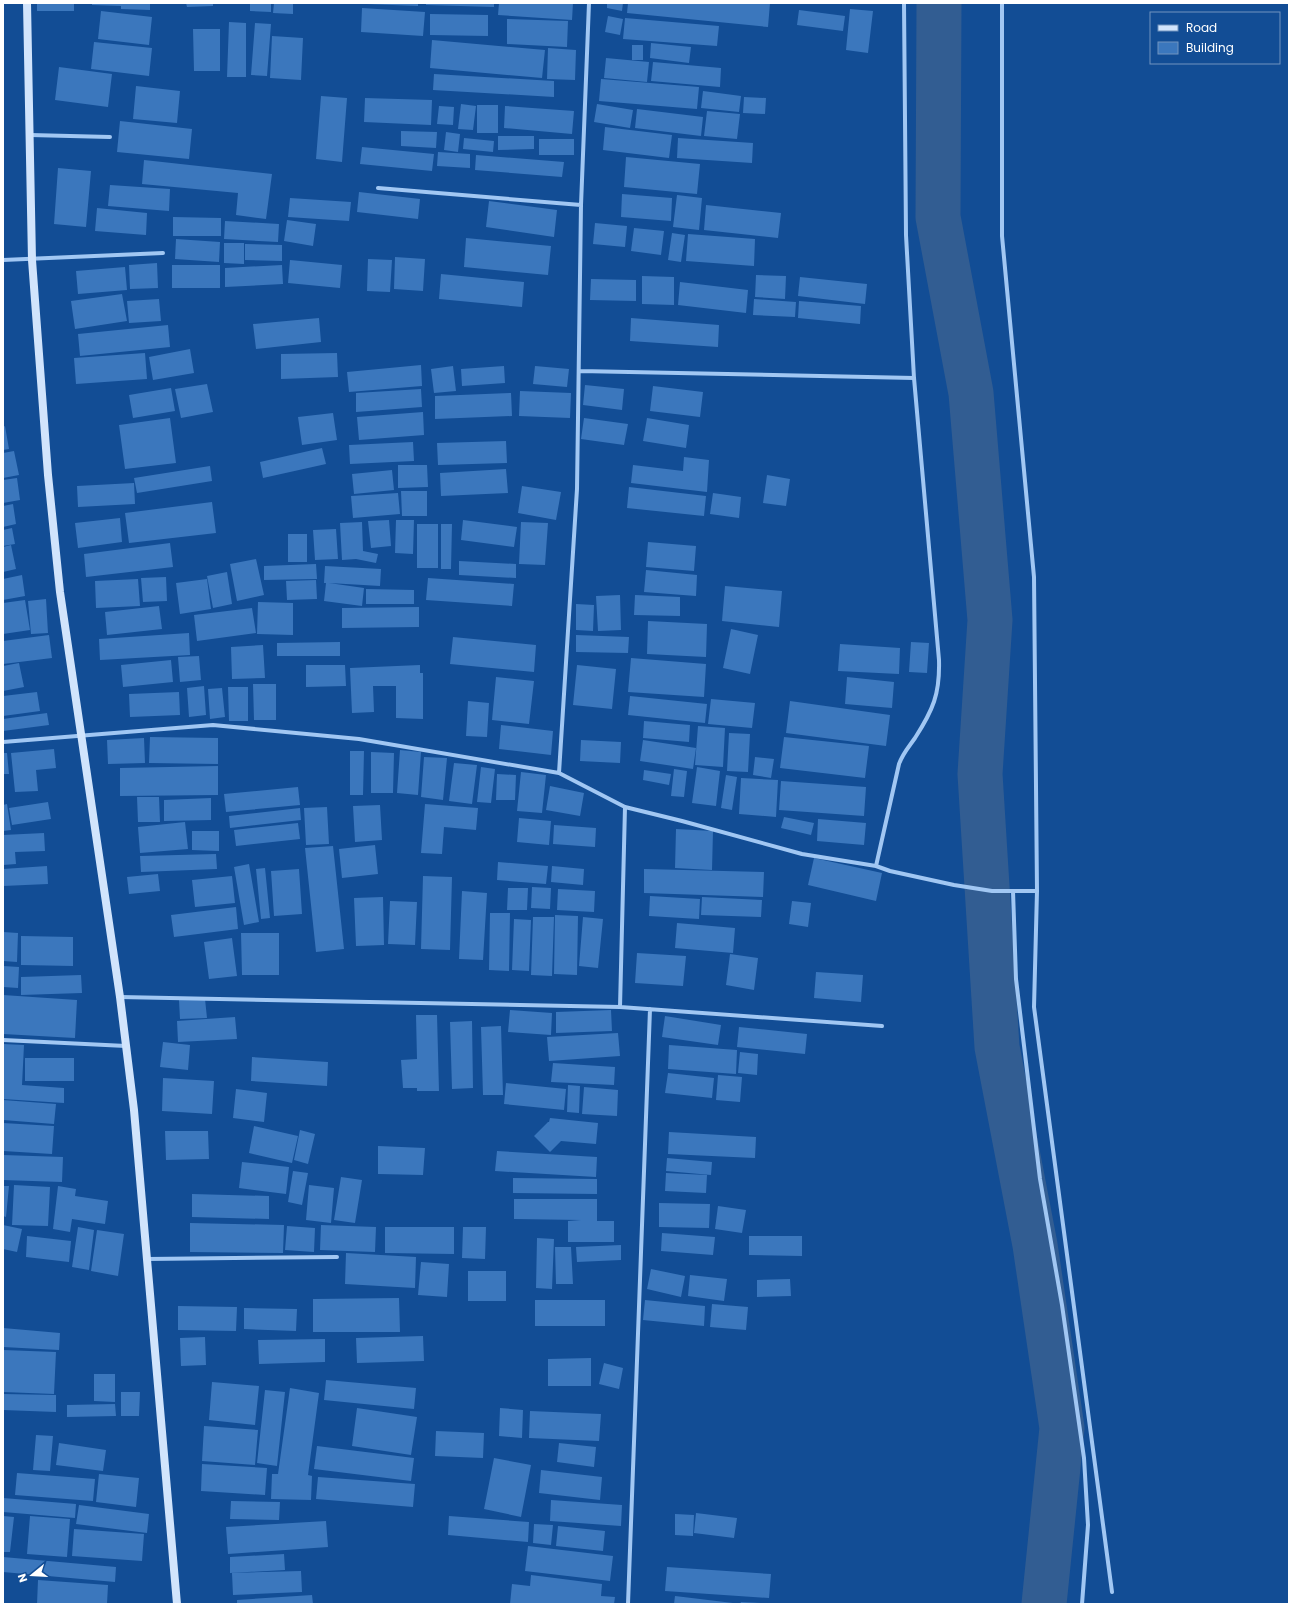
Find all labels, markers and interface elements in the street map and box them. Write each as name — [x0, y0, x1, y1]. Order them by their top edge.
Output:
legend — [1150, 12, 1280, 64]
text: Road — [1186, 19, 1217, 36]
text: Building — [1186, 39, 1234, 56]
north arrow — [12, 1555, 52, 1595]
text: N — [14, 1572, 31, 1585]

